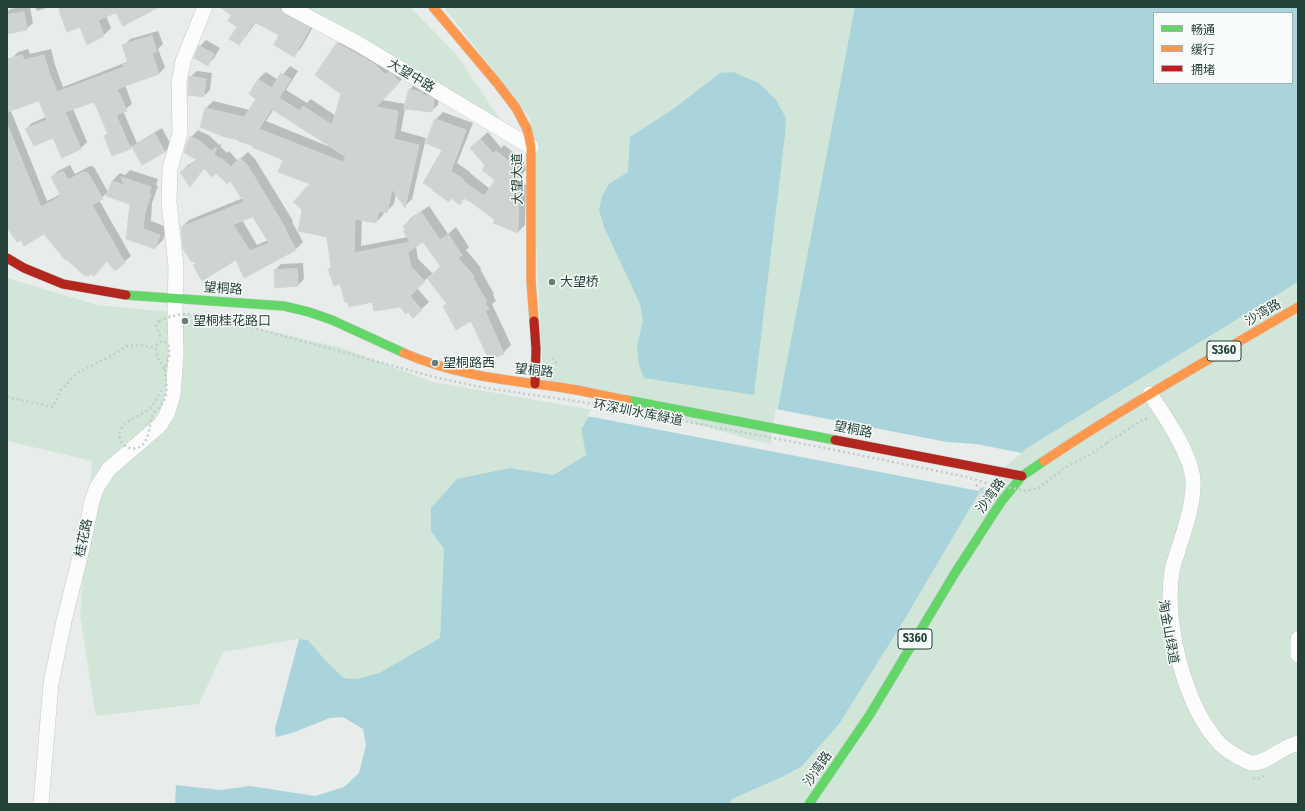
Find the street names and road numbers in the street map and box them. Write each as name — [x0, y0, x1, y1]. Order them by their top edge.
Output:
street label: 大望中路 — [385, 56, 437, 96]
street label: 大望大道 — [510, 153, 526, 205]
street label: 望桐路 — [203, 280, 243, 298]
street label: 沙湾路 — [1242, 296, 1284, 330]
road number: S360 — [1207, 341, 1241, 361]
street label: 望桐路 — [514, 361, 554, 381]
street label: 环深圳水库緑道 — [592, 397, 684, 429]
street label: 望桐路 — [832, 419, 874, 441]
street label: 沙湾路 — [973, 476, 1009, 516]
street label: 桂花路 — [72, 517, 96, 559]
street label: 淘金山绿道 — [1155, 599, 1181, 665]
road number: S360 — [898, 629, 932, 649]
street label: 沙湾路 — [801, 748, 835, 790]

